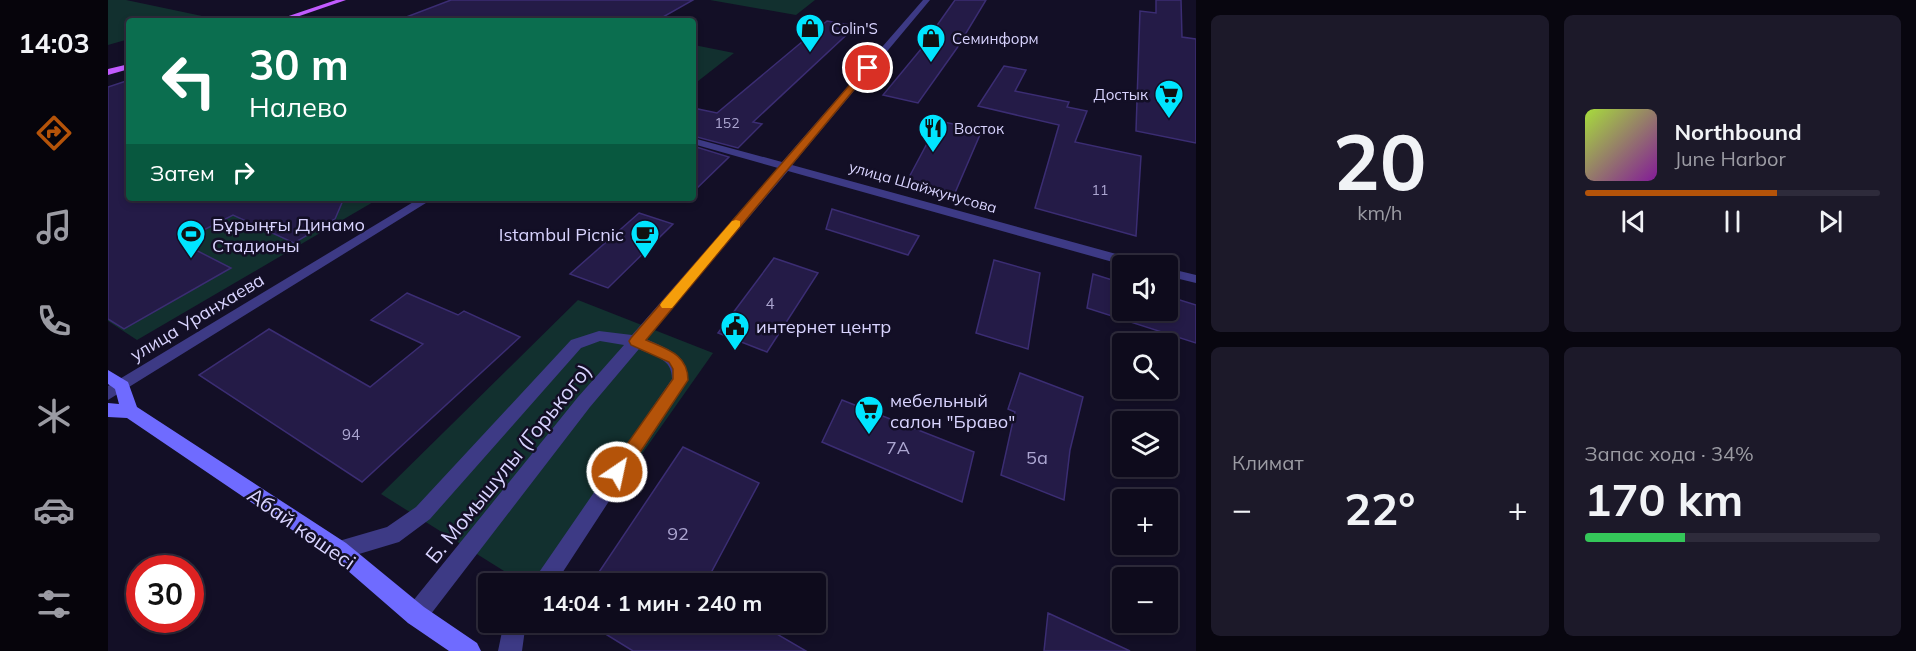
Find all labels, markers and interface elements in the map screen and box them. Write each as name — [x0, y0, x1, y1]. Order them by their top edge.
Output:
shop icon: Colin'S — [794, 12, 826, 54]
place label: Colin'S — [831, 19, 878, 38]
shop icon: Семинформ — [915, 22, 947, 64]
text: 14:03 — [18, 26, 90, 60]
place label: Семинформ — [952, 29, 1039, 48]
text: 30 m — [249, 38, 349, 91]
icon: left — [150, 42, 228, 120]
pin — [842, 42, 893, 93]
icon: arrive — [851, 51, 884, 84]
supermarket icon: Достык — [1153, 78, 1185, 120]
place label: Достык — [1094, 85, 1149, 104]
text: Налево — [249, 90, 348, 124]
icon: directions — [33, 112, 75, 154]
restaurant icon: Восток — [917, 112, 949, 154]
text: 20 — [1333, 112, 1427, 210]
house number: 152 — [714, 114, 740, 132]
text: Northbound — [1675, 118, 1802, 146]
place label: Восток — [954, 119, 1005, 138]
text: June Harbor — [1675, 146, 1786, 171]
icon: right — [227, 156, 260, 189]
street label: улица Шайжунусова — [847, 157, 999, 217]
text: Затем — [150, 159, 215, 187]
house number: 11 — [1092, 181, 1108, 199]
text: km/h — [1357, 200, 1402, 225]
icon: previous — [1617, 205, 1650, 238]
icon: pause — [1716, 205, 1749, 238]
icon: next — [1814, 205, 1847, 238]
icon: music — [33, 206, 75, 248]
place label: Бұрыңғы Динамо Стадионы — [212, 213, 365, 257]
sports icon: Бұрыңғы Динамо Стадионы — [175, 218, 207, 260]
cafe icon: Istambul Picnic — [629, 218, 661, 260]
place label: Istambul Picnic — [499, 223, 624, 246]
map controls — [1112, 255, 1178, 633]
button: sound — [1112, 255, 1178, 321]
street label: улица Уранхаева — [126, 268, 268, 366]
house number: 4 — [765, 294, 775, 313]
icon: phone — [33, 300, 75, 342]
public building icon: интернет центр — [719, 310, 751, 352]
place label: интернет центр — [756, 315, 891, 338]
button: search — [1112, 333, 1178, 399]
street label: Б. Момышулы (Горького) — [419, 358, 597, 568]
place label: мебельный салон "Браво" — [890, 389, 1015, 433]
supermarket icon: мебельный салон "Браво" — [853, 394, 885, 436]
icon: climate — [33, 395, 75, 437]
button: layers — [1112, 411, 1178, 477]
house number: 94 — [342, 425, 360, 444]
house number: 7А — [886, 436, 910, 459]
position arrow — [585, 440, 649, 504]
text: Запас хода · 34% — [1585, 441, 1754, 466]
house number: 5а — [1026, 446, 1048, 469]
text: Климат — [1232, 450, 1304, 475]
text: 170 km — [1585, 471, 1743, 527]
text: 22° — [1344, 480, 1415, 536]
street label: Абай көшесі — [243, 481, 361, 575]
text: − — [1232, 488, 1252, 529]
text: + — [1508, 488, 1528, 529]
icon: car — [33, 489, 75, 531]
button: + — [1112, 489, 1178, 555]
house number: 92 — [667, 522, 689, 545]
speed limit sign: 30 — [126, 555, 204, 633]
button: − — [1112, 567, 1178, 633]
icon: filters — [33, 583, 75, 625]
text: 14:04 · 1 мин · 240 m — [542, 589, 762, 617]

